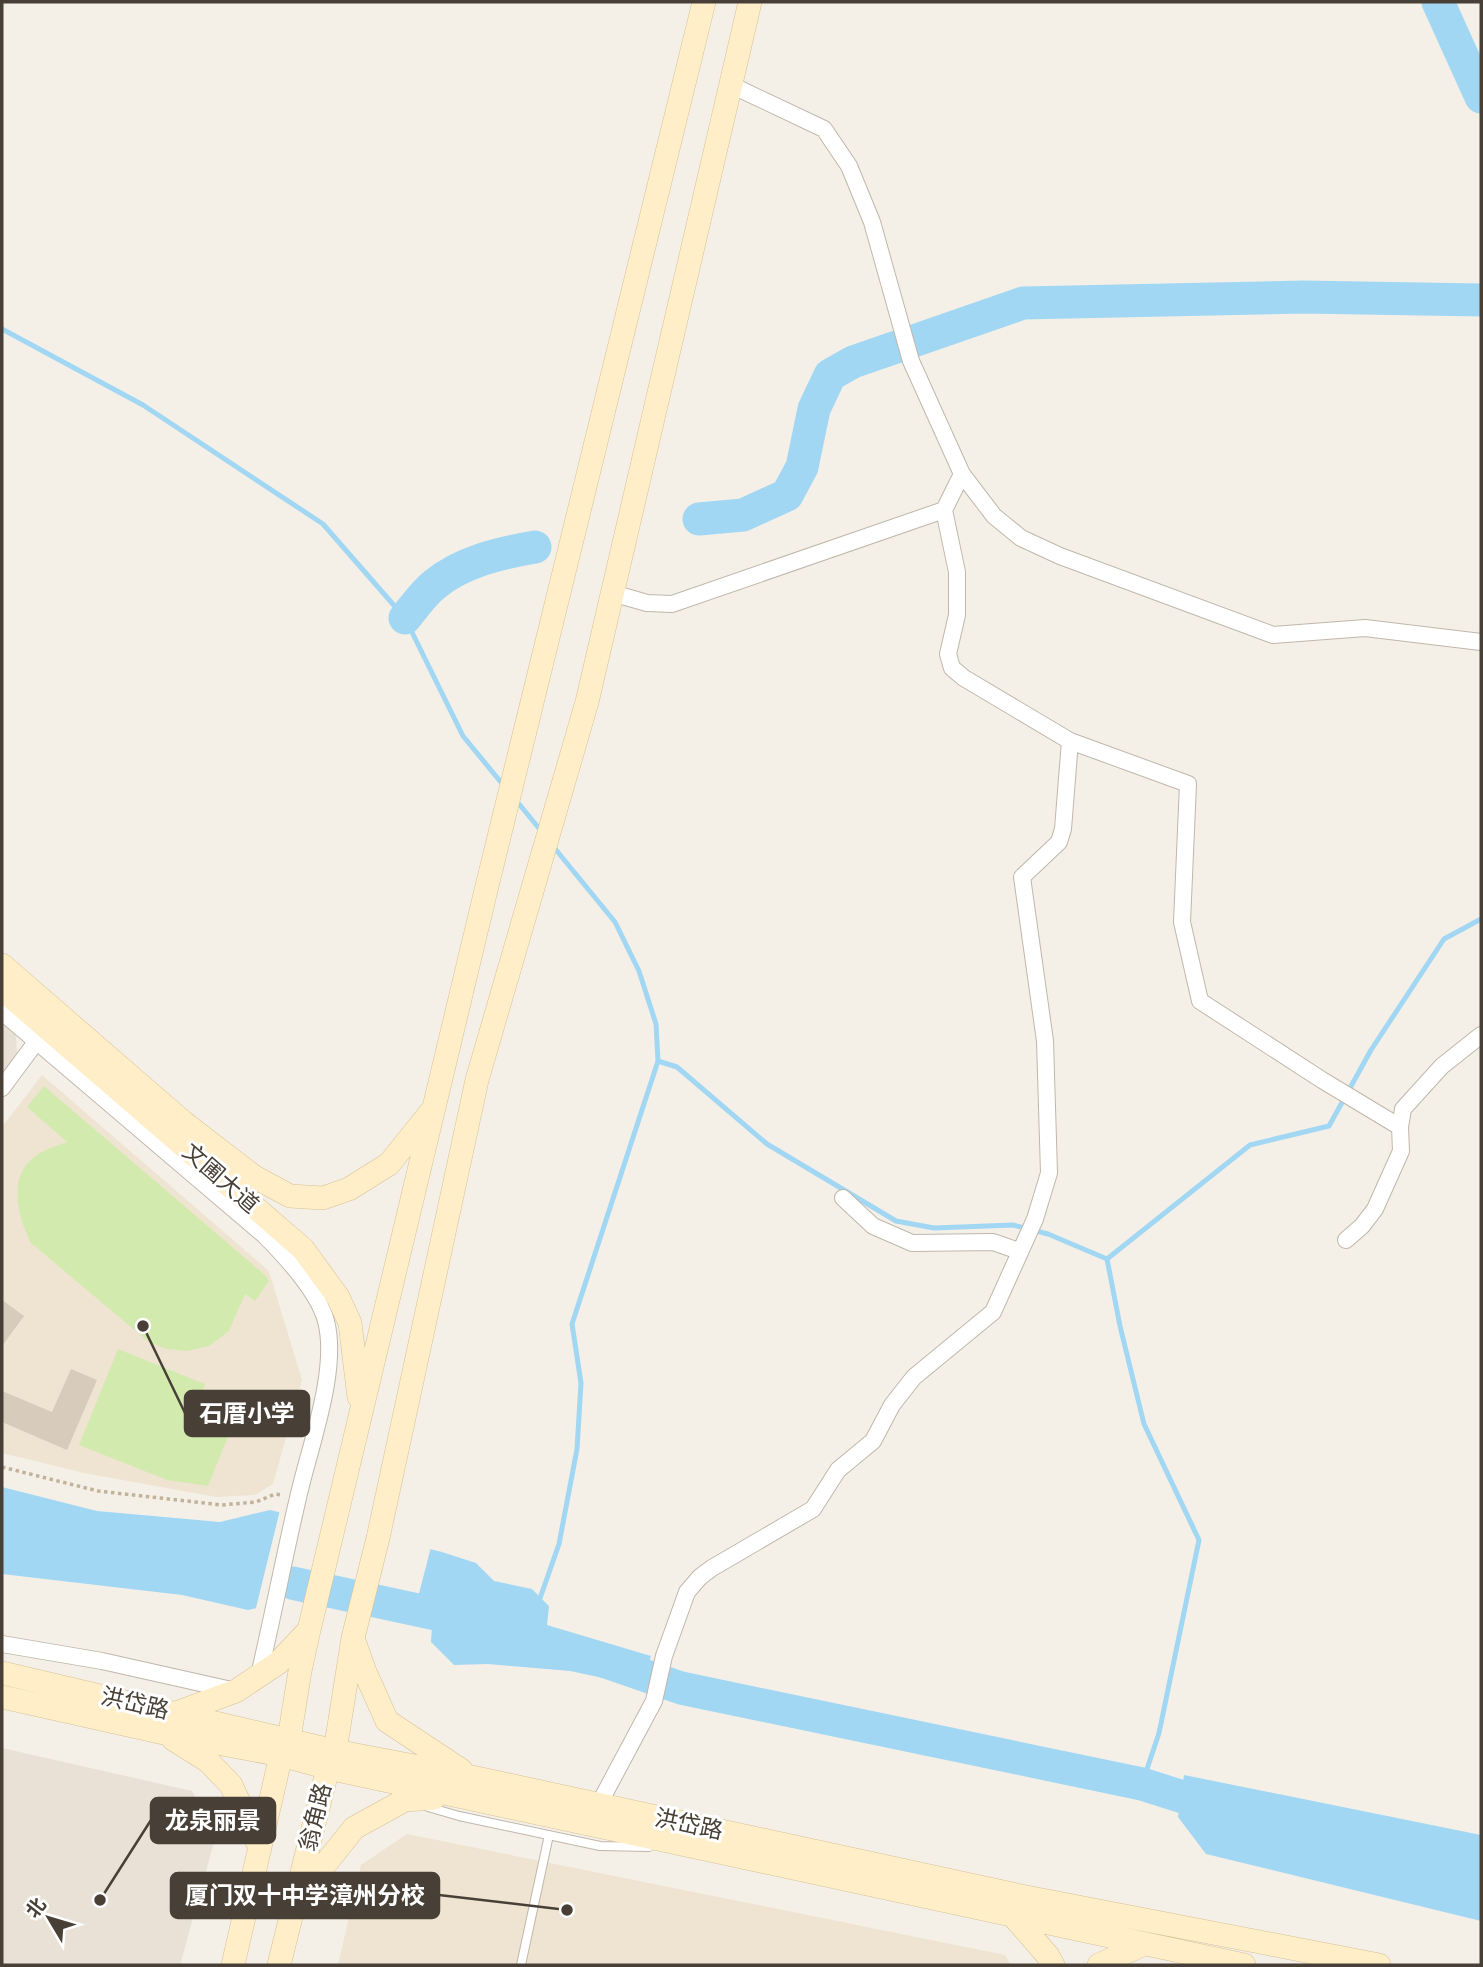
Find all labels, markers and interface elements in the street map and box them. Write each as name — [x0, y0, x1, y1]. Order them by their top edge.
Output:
street label: 文圃大道 — [178, 1137, 265, 1218]
callout: 石厝小学 — [185, 1391, 309, 1436]
text: 石厝小学 — [199, 1399, 295, 1428]
street label: 洪岱路 — [98, 1682, 172, 1723]
street label: 翁角路 — [293, 1780, 336, 1854]
callout: 龙泉丽景 — [151, 1798, 275, 1843]
street label: 洪岱路 — [653, 1803, 726, 1844]
text: 龙泉丽景 — [165, 1806, 261, 1835]
callout: 厦门双十中学漳州分校 — [171, 1873, 439, 1918]
text: 厦门双十中学漳州分校 — [185, 1881, 425, 1910]
north arrow — [14, 1883, 84, 1953]
text: 北 — [21, 1893, 50, 1922]

